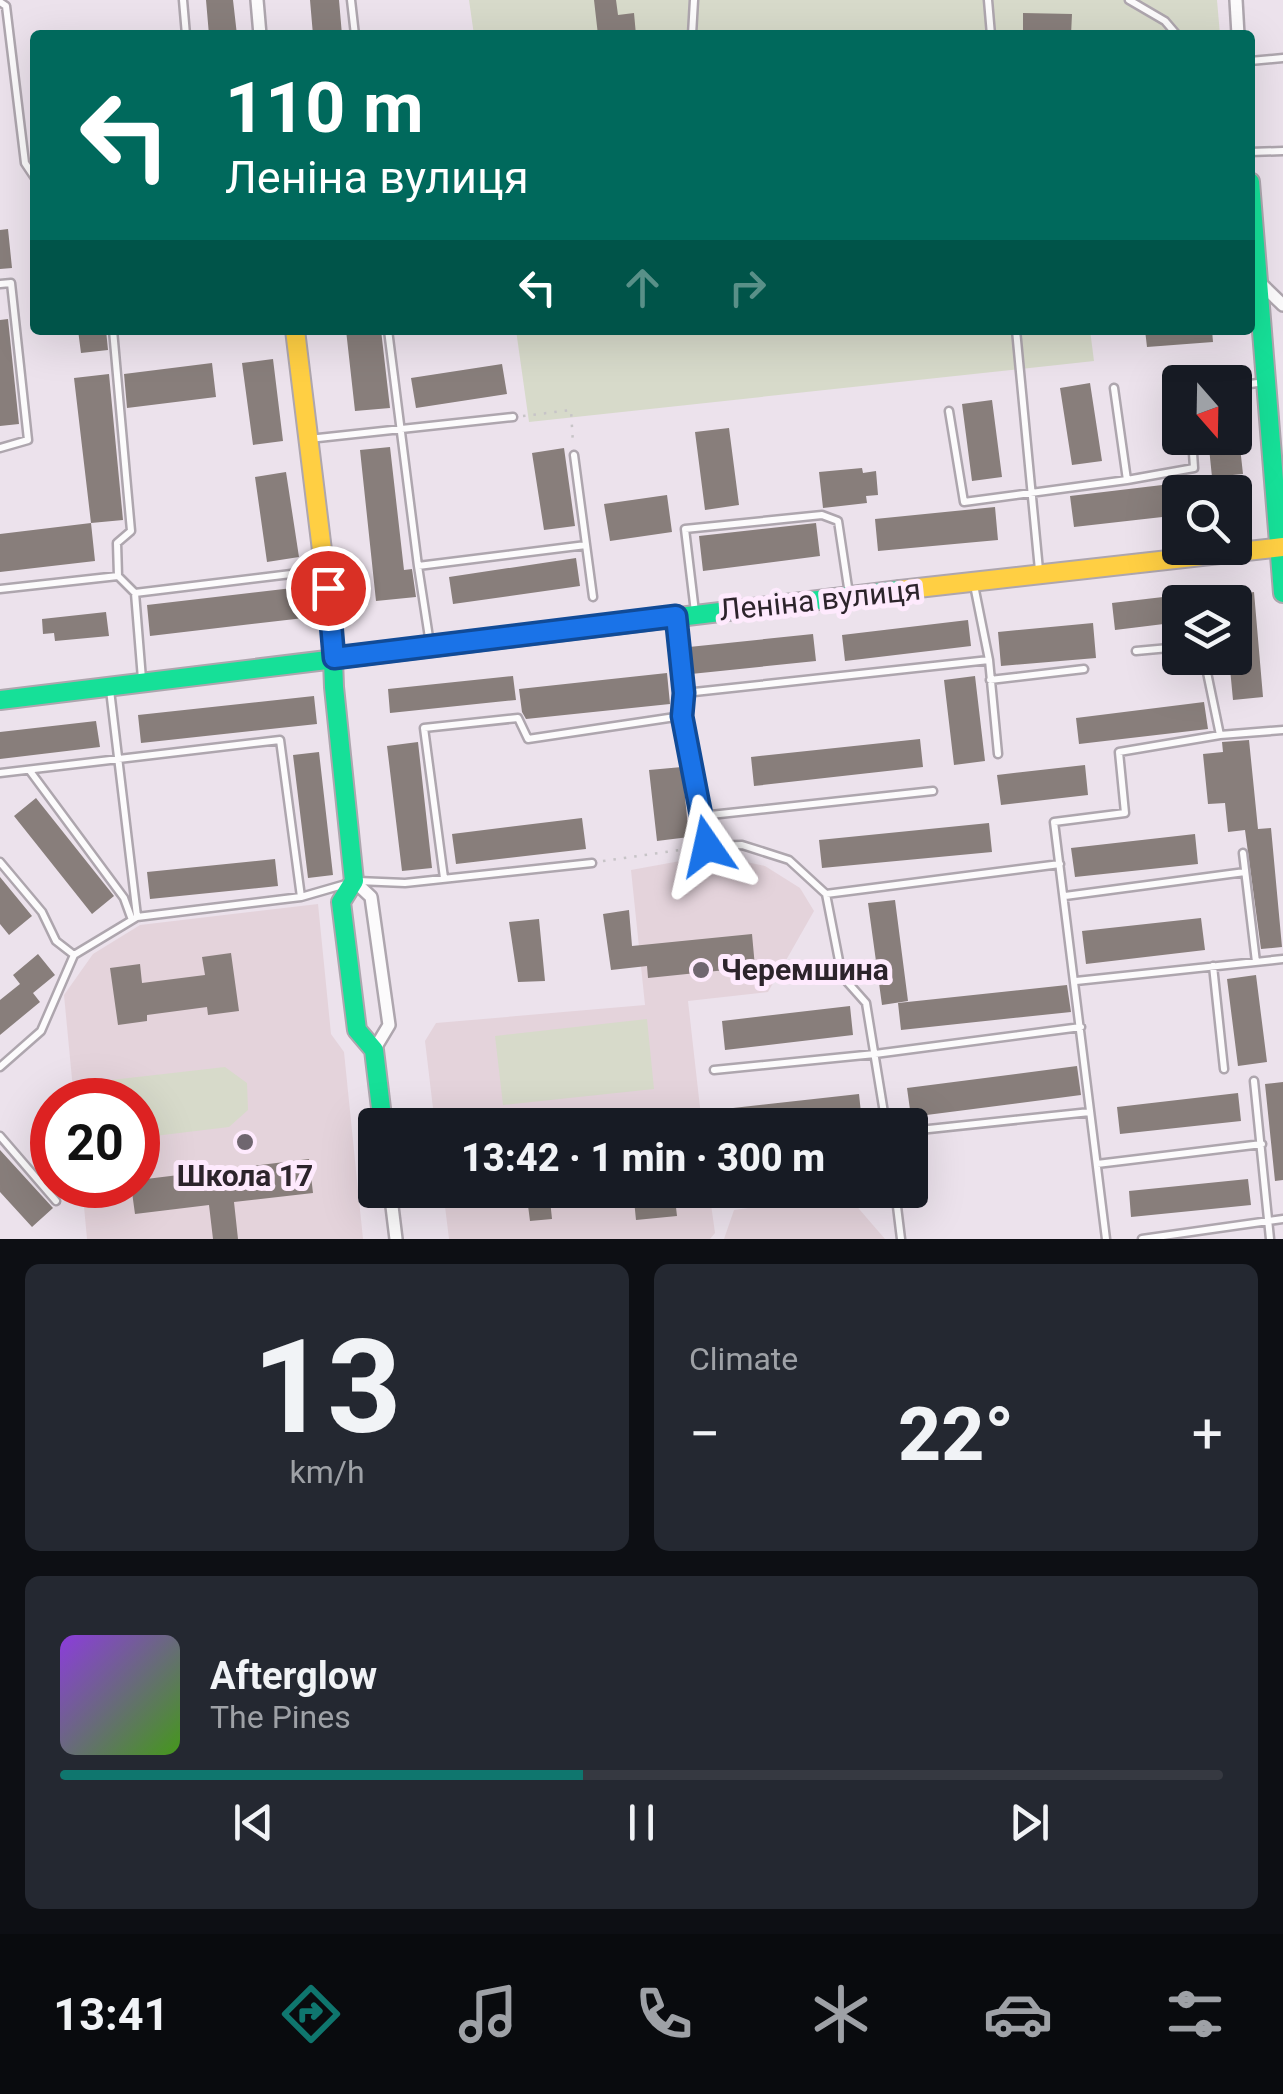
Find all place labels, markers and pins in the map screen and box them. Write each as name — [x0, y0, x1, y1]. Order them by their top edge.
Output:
pin — [286, 546, 371, 631]
place label: Черемшина — [721, 952, 889, 987]
marker: Черемшина — [690, 959, 712, 981]
marker: Школа 17 — [234, 1131, 256, 1153]
place label: Школа 17 — [177, 1158, 313, 1193]

